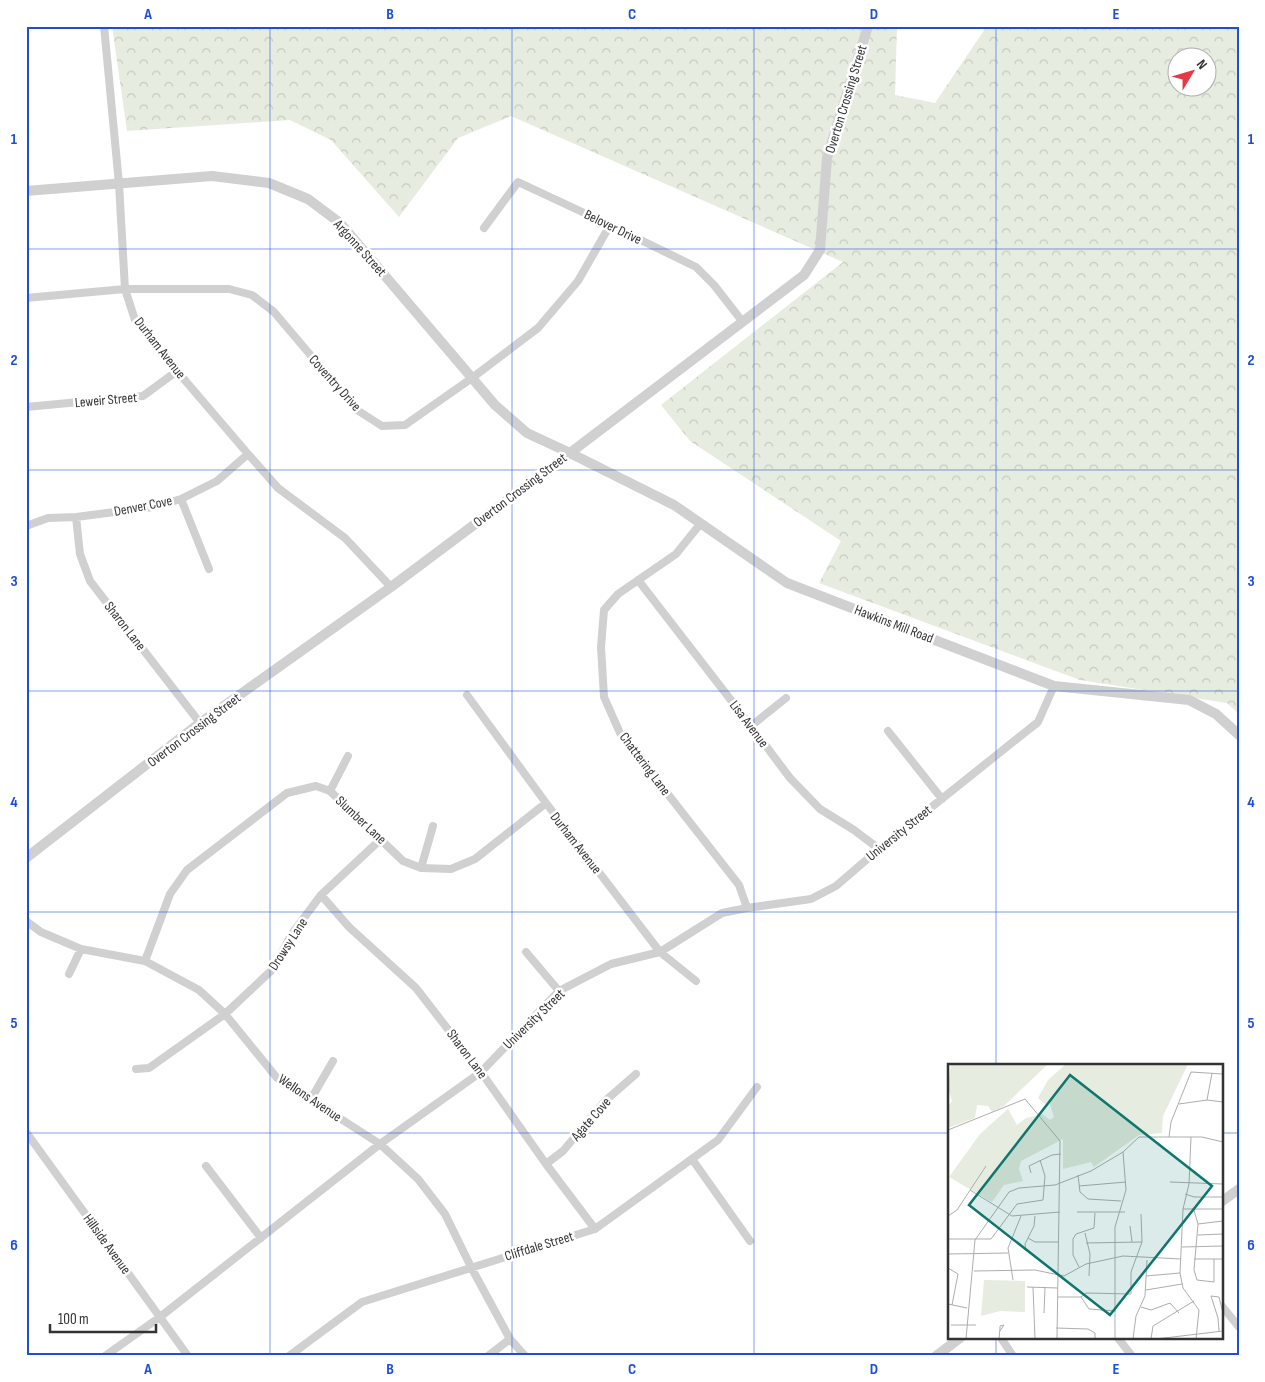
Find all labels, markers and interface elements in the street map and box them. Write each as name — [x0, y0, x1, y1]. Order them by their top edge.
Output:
text: A — [143, 5, 152, 24]
text: B — [386, 5, 394, 24]
text: C — [628, 5, 636, 24]
text: D — [870, 5, 878, 24]
text: E — [1113, 5, 1120, 24]
street label: Overton Crossing Street — [821, 43, 871, 155]
north arrow — [1168, 48, 1218, 98]
text: N — [1193, 56, 1211, 72]
text: 1 — [11, 130, 18, 149]
text: 1 — [1248, 130, 1255, 149]
street label: Belover Drive — [582, 206, 644, 248]
street label: Argonne Street — [329, 215, 390, 280]
street label: Durham Avenue — [131, 314, 189, 382]
text: 2 — [10, 351, 18, 370]
street label: Coventry Drive — [305, 351, 365, 415]
text: 2 — [1247, 351, 1255, 370]
street label: Leweir Street — [74, 389, 138, 411]
street label: Overton Crossing Street — [470, 449, 570, 531]
street label: Denver Cove — [112, 492, 174, 520]
text: 3 — [10, 572, 18, 591]
text: 3 — [1247, 572, 1255, 591]
street label: Sharon Lane — [101, 598, 149, 654]
street label: Hawkins Mill Road — [852, 601, 936, 647]
street label: Overton Crossing Street — [144, 689, 244, 771]
street label: Lisa Avenue — [726, 697, 772, 751]
street label: Chattering Lane — [616, 729, 674, 799]
street label: Slumber Lane — [332, 792, 390, 848]
text: 4 — [10, 793, 18, 812]
text: 4 — [1247, 793, 1255, 812]
street label: University Street — [863, 801, 935, 865]
street label: Durham Avenue — [547, 809, 605, 877]
street label: Drowsy Lane — [265, 915, 311, 973]
street label: University Street — [500, 985, 568, 1053]
text: 5 — [10, 1014, 18, 1033]
text: 5 — [1247, 1014, 1255, 1033]
street label: Sharon Lane — [443, 1026, 491, 1082]
inset map — [948, 1064, 1222, 1340]
street label: Wellons Avenue — [275, 1071, 345, 1125]
street label: Agate Cove — [567, 1094, 615, 1145]
street label: Hillside Avenue — [79, 1210, 135, 1278]
street label: Cliffdale Street — [502, 1227, 576, 1265]
text: 6 — [10, 1236, 18, 1255]
text: 6 — [1247, 1236, 1255, 1255]
scale bar — [50, 1302, 156, 1334]
text: 100 m — [58, 1310, 89, 1329]
text: A — [143, 1360, 152, 1379]
text: B — [386, 1360, 394, 1379]
text: C — [628, 1360, 636, 1379]
text: D — [870, 1360, 878, 1379]
text: E — [1113, 1360, 1120, 1379]

